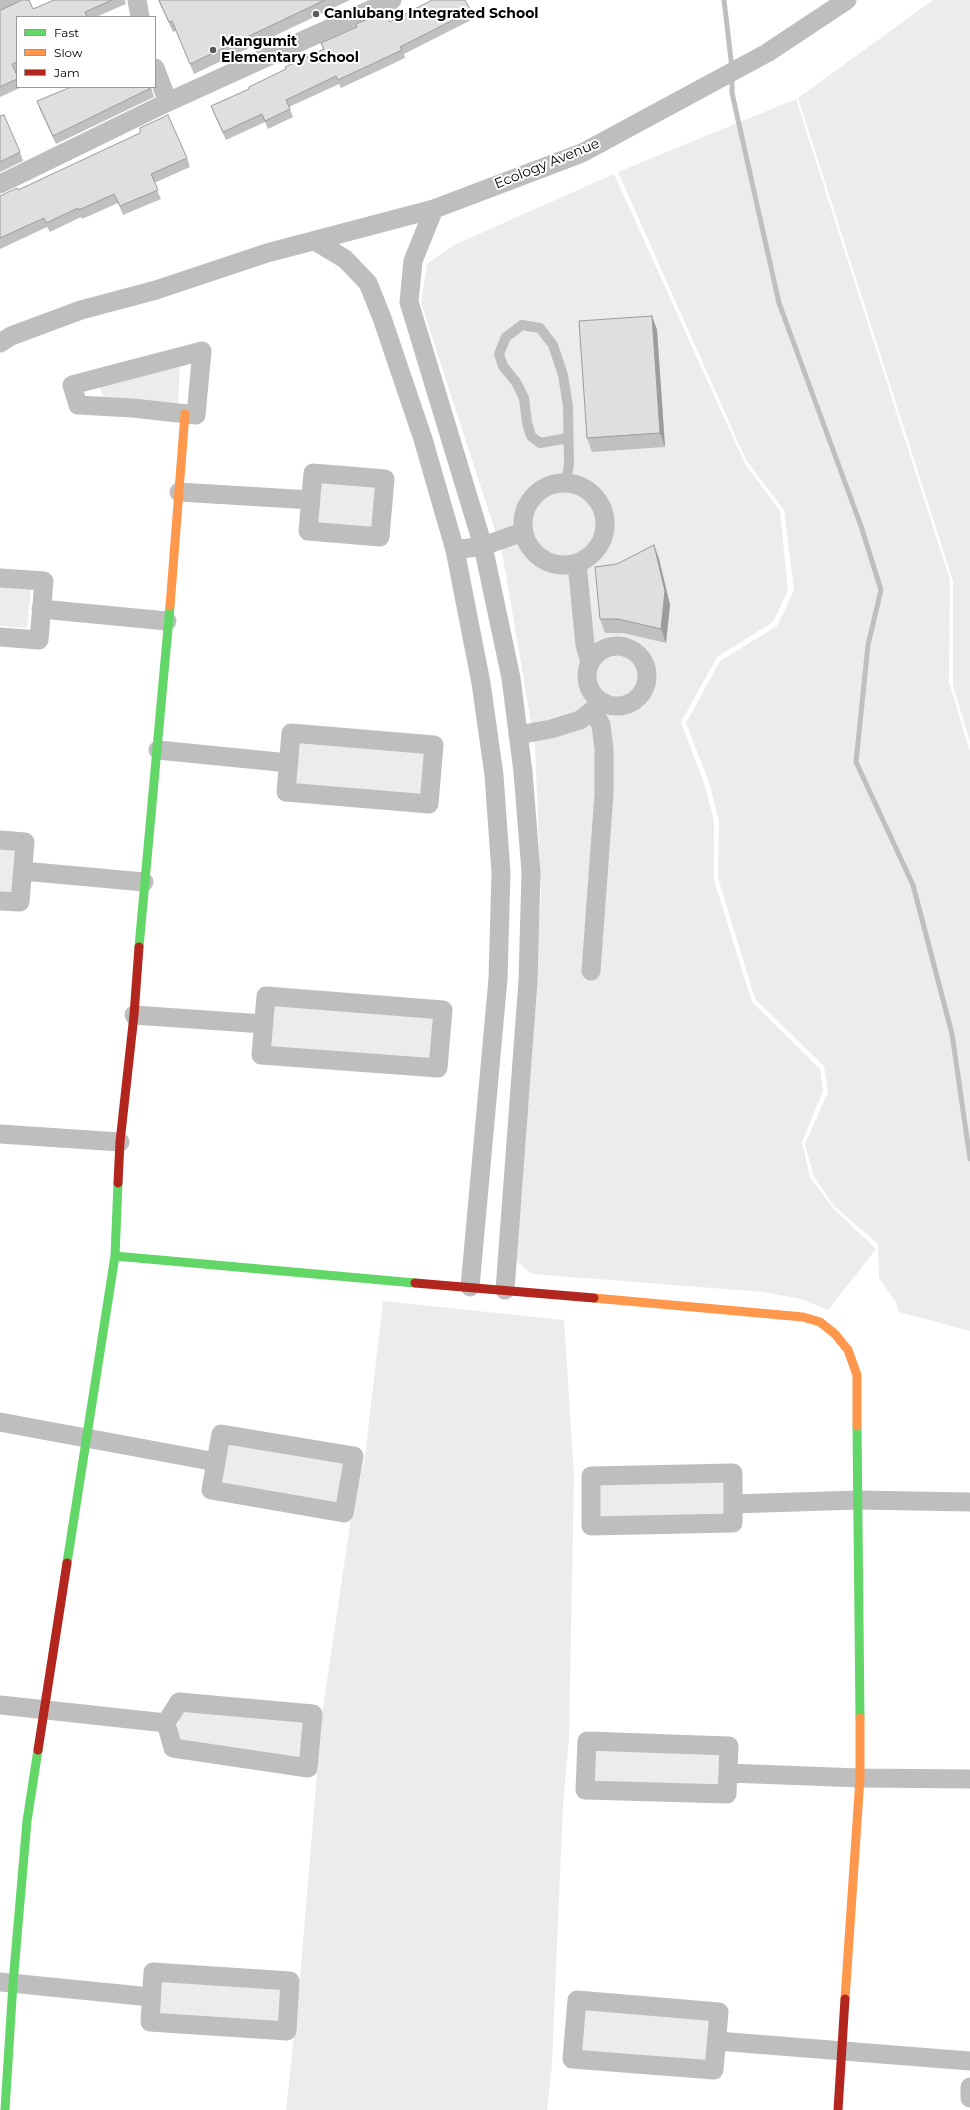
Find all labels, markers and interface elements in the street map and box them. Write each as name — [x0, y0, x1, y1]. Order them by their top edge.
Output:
place label: Canlubang Integrated School — [324, 6, 539, 22]
marker: Canlubang Integrated School — [311, 9, 321, 19]
legend — [16, 16, 156, 88]
text: Fast — [54, 25, 79, 40]
place label: Mangumit Elementary School — [221, 34, 359, 66]
text: Slow — [54, 45, 83, 60]
marker: Mangumit Elementary School — [208, 45, 218, 55]
text: Jam — [54, 65, 80, 80]
street label: Ecology Avenue — [492, 135, 602, 193]

